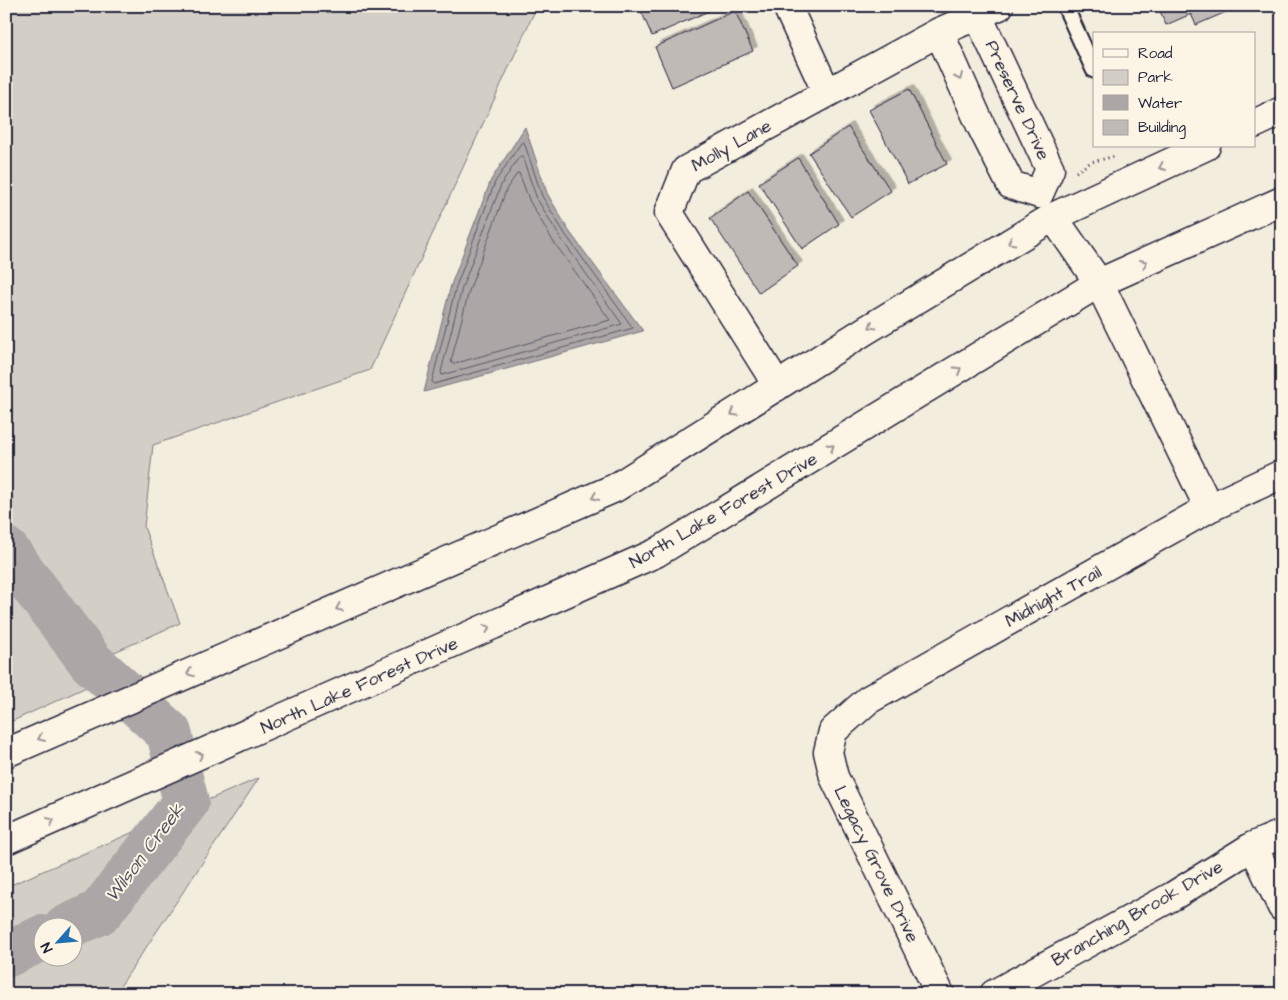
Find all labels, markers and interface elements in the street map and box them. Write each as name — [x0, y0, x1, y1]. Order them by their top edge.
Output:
legend — [1093, 32, 1256, 148]
street label: Preserve Drive — [979, 36, 1057, 164]
text: Road — [1138, 43, 1173, 64]
text: Park — [1138, 67, 1173, 88]
one-way arrow — [952, 72, 963, 81]
text: Water — [1138, 93, 1182, 114]
street label: Molly Lane — [686, 113, 776, 178]
text: Building — [1138, 117, 1186, 139]
one-way arrow — [1158, 160, 1167, 171]
one-way arrow — [1007, 236, 1016, 246]
one-way arrow — [1139, 259, 1148, 269]
one-way arrow — [868, 320, 877, 330]
one-way arrow — [953, 367, 962, 376]
one-way arrow — [731, 407, 740, 416]
one-way arrow — [826, 444, 835, 454]
street label: North Lake Forest Drive — [624, 446, 822, 574]
one-way arrow — [591, 490, 600, 501]
street label: Midnight Trail — [1000, 559, 1107, 634]
one-way arrow — [335, 602, 344, 613]
one-way arrow — [482, 624, 491, 635]
street label: North Lake Forest Drive — [256, 630, 462, 740]
one-way arrow — [186, 667, 195, 678]
one-way arrow — [37, 732, 46, 743]
one-way arrow — [195, 751, 204, 762]
street label: Legacy Grove Drive — [827, 782, 926, 947]
water label: Wilson Creek — [99, 798, 191, 908]
one-way arrow — [46, 816, 55, 827]
street label: Branching Brook Drive — [1047, 854, 1228, 973]
north arrow — [32, 918, 82, 968]
text: N — [36, 939, 58, 956]

